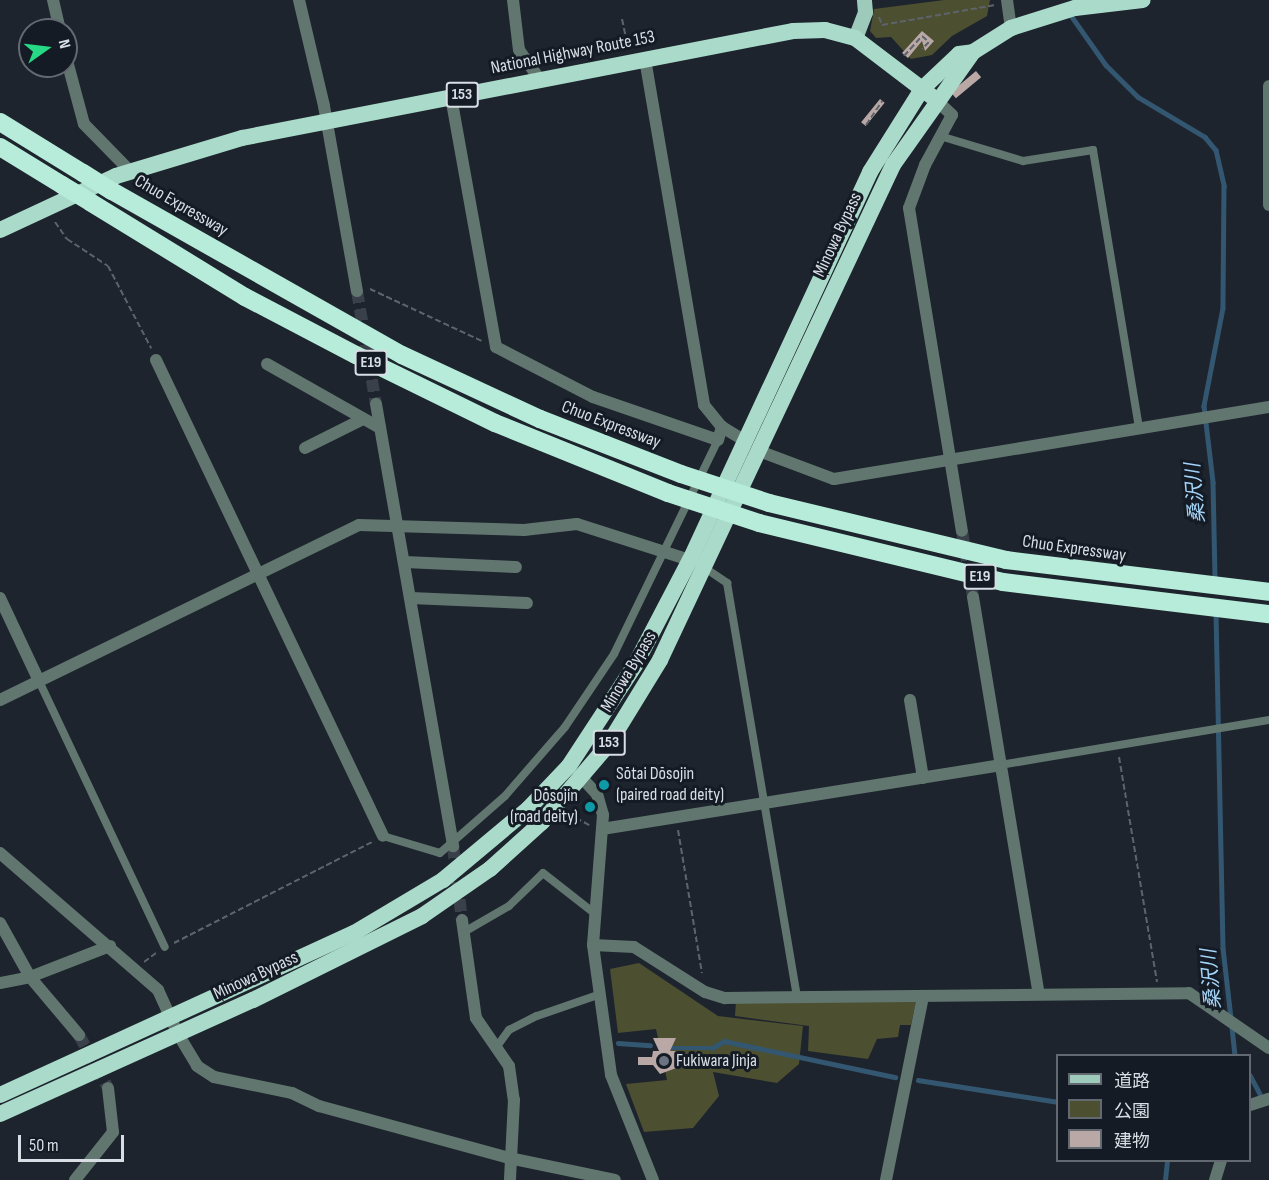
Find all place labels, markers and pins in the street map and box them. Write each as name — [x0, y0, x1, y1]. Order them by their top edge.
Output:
place label: Sōtai Dōsojin (paired road deity) — [616, 764, 724, 806]
marker: Sōtai Dōsojin (paired road deity) — [597, 778, 611, 792]
place label: Dōsojin (road deity) — [510, 786, 578, 828]
marker: Dōsojin (road deity) — [583, 800, 597, 814]
place label: Fukiwara Jinja — [676, 1050, 757, 1072]
marker: Fukiwara Jinja — [657, 1054, 671, 1068]

